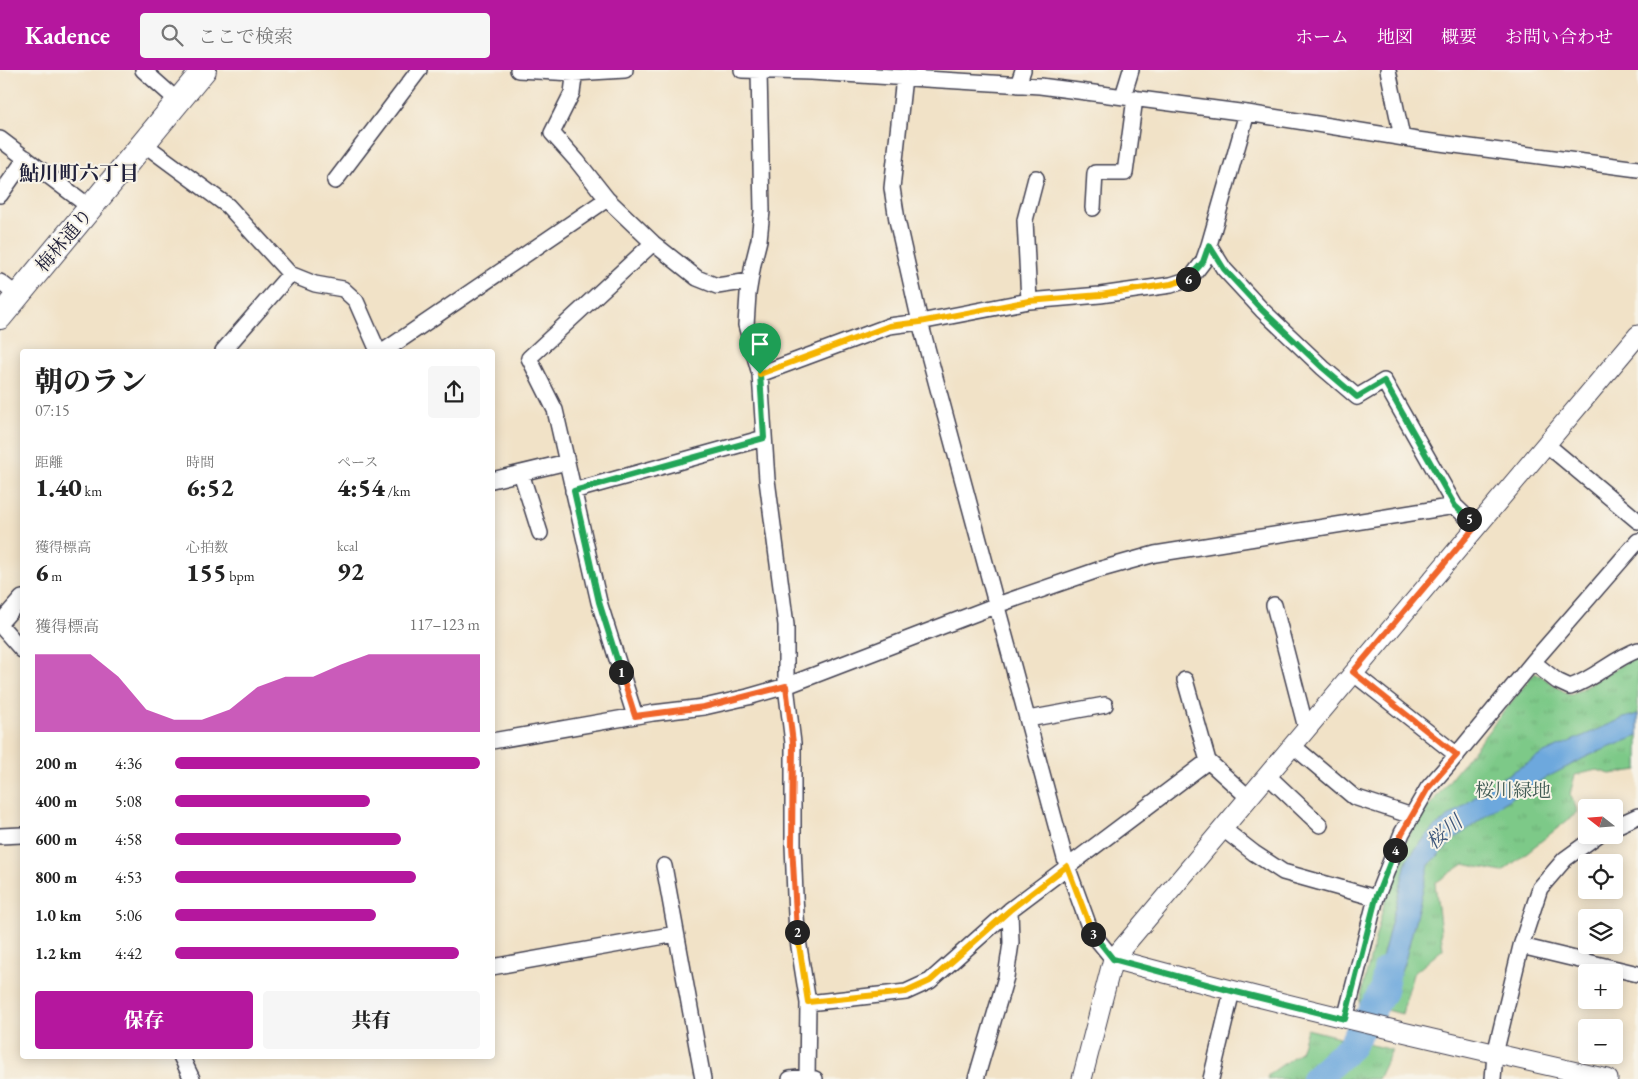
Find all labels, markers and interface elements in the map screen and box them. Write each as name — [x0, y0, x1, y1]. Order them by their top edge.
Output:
search box — [140, 13, 490, 58]
text: Kadence — [25, 20, 110, 51]
icon: search — [158, 21, 186, 49]
text: ここで検索 — [198, 24, 293, 49]
text: ホーム — [1295, 25, 1349, 48]
text: 地図 — [1377, 25, 1413, 48]
text: 概要 — [1441, 25, 1477, 48]
text: お問い合わせ — [1505, 25, 1613, 48]
district label: 鮎川町六丁目 — [19, 160, 139, 186]
street label: 梅林通り — [30, 203, 98, 277]
pin: 6 — [1176, 266, 1200, 292]
text: 6 — [1185, 270, 1192, 288]
pin — [739, 323, 781, 374]
icon: arrive — [746, 330, 774, 358]
text: 朝のラン — [35, 363, 147, 399]
button: share — [428, 366, 480, 418]
text: 07:15 — [35, 400, 70, 421]
text: 距離 — [35, 453, 63, 471]
text: 時間 — [186, 453, 214, 471]
text: ペース — [337, 453, 378, 471]
text: 1.40 — [35, 471, 82, 503]
text: 6:52 — [186, 471, 234, 503]
text: 4:54 — [337, 471, 385, 503]
text: km — [82, 482, 102, 500]
text: /km — [385, 482, 411, 500]
pin: 5 — [1456, 506, 1482, 532]
text: 5 — [1466, 510, 1473, 528]
text: kcal — [337, 537, 358, 555]
text: 獲得標高 — [35, 538, 91, 556]
text: 心拍数 — [186, 538, 228, 556]
text: 92 — [337, 555, 364, 587]
text: 6 — [35, 556, 49, 588]
text: 155 — [186, 556, 227, 588]
text: m — [49, 567, 62, 585]
text: bpm — [227, 567, 255, 585]
text: 117–123 m — [409, 614, 480, 635]
text: 獲得標高 — [35, 616, 99, 637]
pin: 1 — [608, 660, 634, 684]
text: 1 — [618, 663, 625, 681]
text: 200 m — [35, 753, 77, 774]
text: 4:36 — [115, 753, 142, 774]
park label: 桜川緑地 — [1475, 778, 1551, 803]
text: 400 m — [35, 791, 77, 812]
text: 5:08 — [115, 791, 142, 812]
north arrow — [1578, 799, 1622, 844]
map controls — [1578, 799, 1623, 1064]
water label: 桜川 — [1420, 808, 1469, 855]
text: 600 m — [35, 829, 77, 850]
text: 4:58 — [115, 829, 142, 850]
pin: 4 — [1382, 838, 1408, 862]
text: 4 — [1392, 841, 1399, 859]
button: locate — [1578, 854, 1623, 899]
text: 800 m — [35, 867, 77, 888]
text: 4:53 — [115, 867, 142, 888]
text: 1.0 km — [35, 905, 81, 926]
text: 5:06 — [115, 905, 142, 926]
button: layers — [1578, 909, 1623, 954]
pin: 2 — [784, 920, 810, 944]
pin: 3 — [1080, 922, 1106, 946]
text: 2 — [794, 923, 801, 941]
text: 3 — [1090, 925, 1097, 943]
text: 1.2 km — [35, 943, 81, 964]
text: 4:42 — [115, 943, 142, 964]
button: + — [1578, 964, 1623, 1009]
button: 保存 — [35, 991, 253, 1049]
button: 共有 — [263, 991, 480, 1049]
button: − — [1578, 1019, 1623, 1064]

